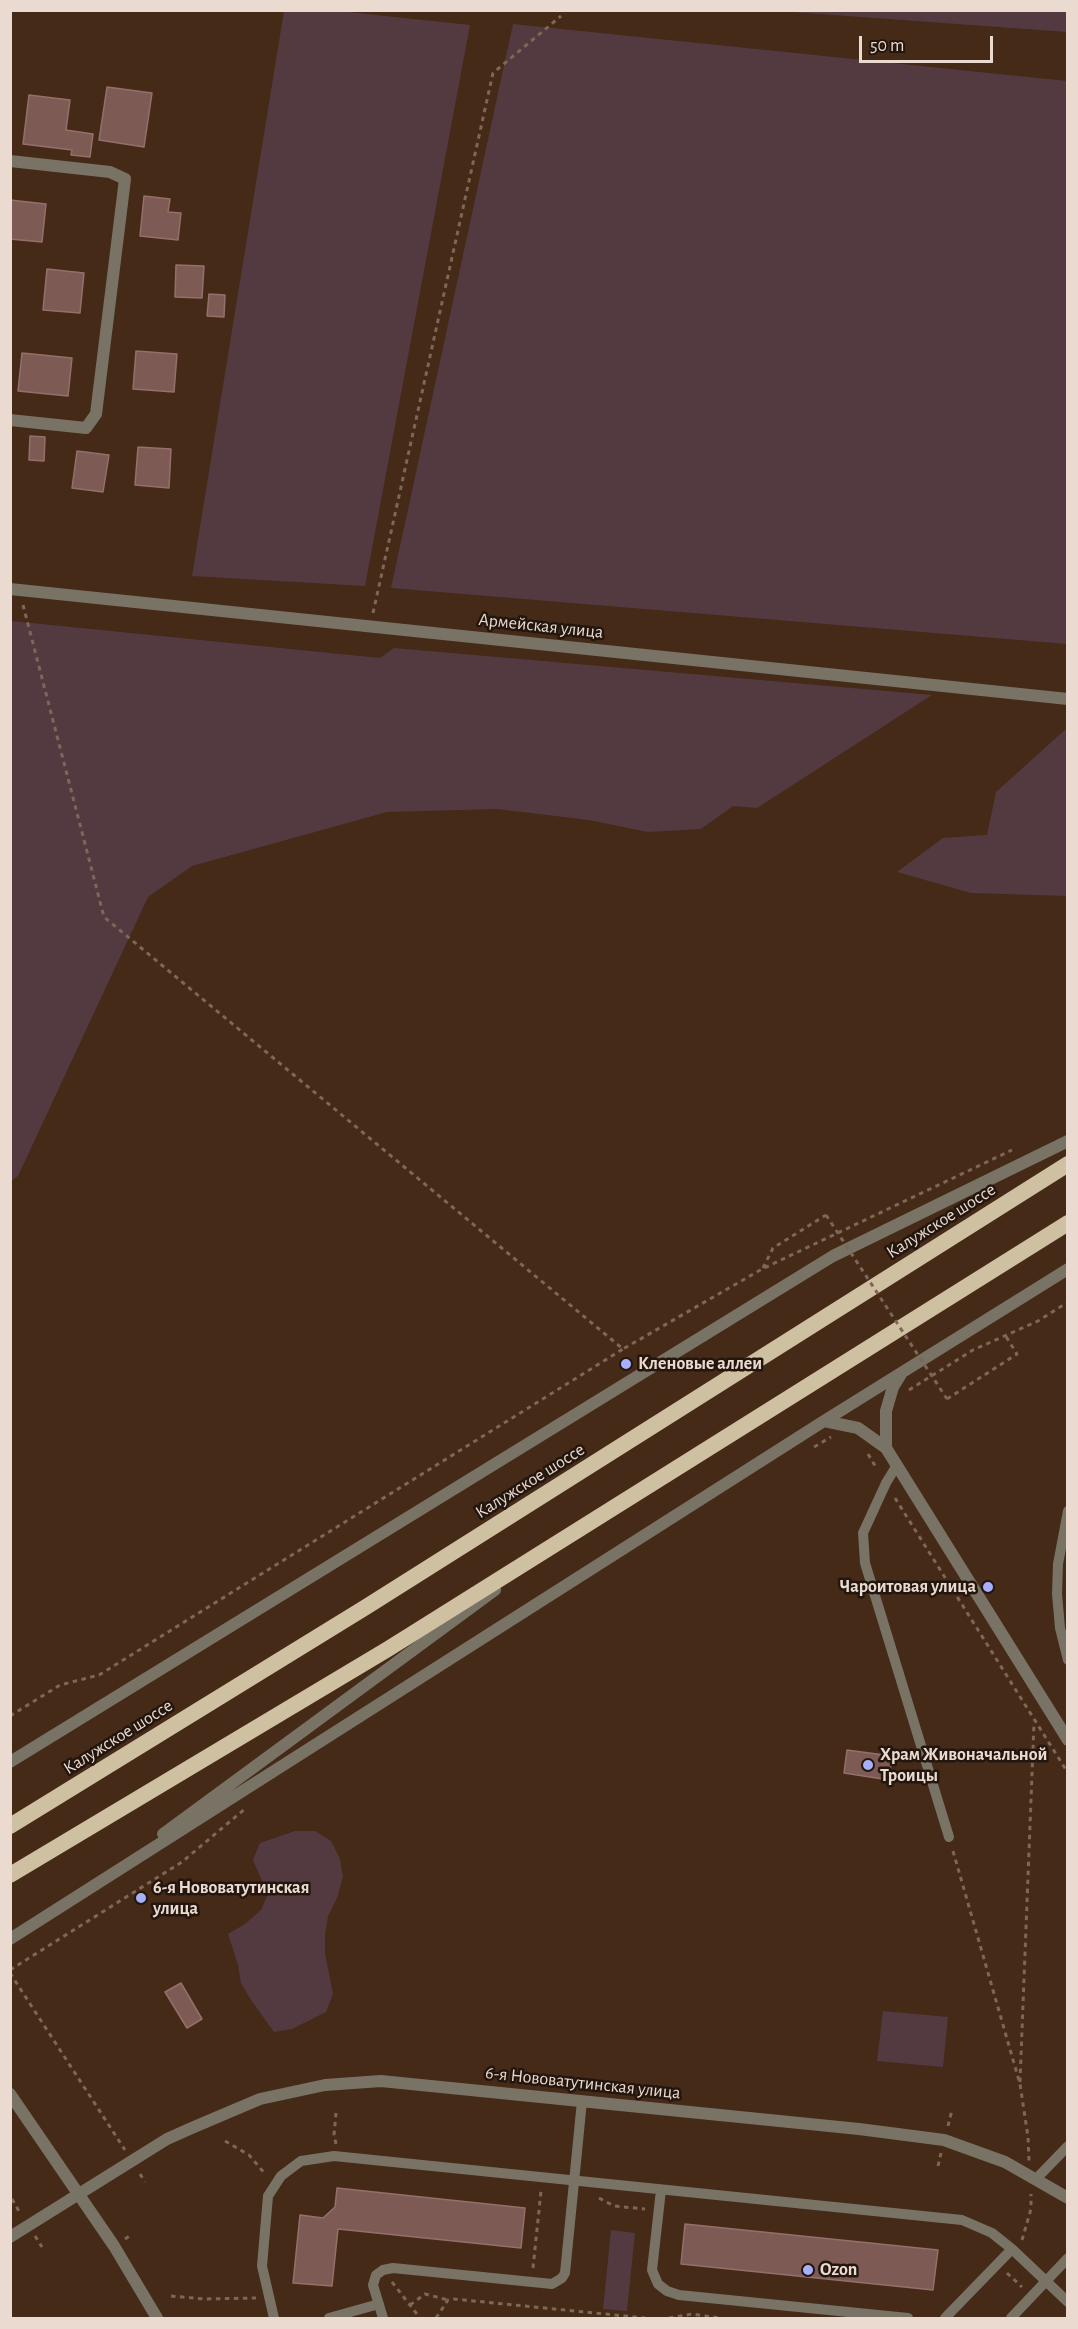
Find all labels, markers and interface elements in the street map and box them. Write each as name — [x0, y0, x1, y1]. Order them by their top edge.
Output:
scale bar — [862, 24, 996, 62]
text: 50 m — [870, 37, 904, 55]
street label: Армейская улица — [478, 609, 604, 643]
street label: Калужское шоссе — [882, 1179, 1000, 1263]
place label: Кленовые аллеи — [638, 1353, 762, 1375]
marker: Кленовые аллеи — [619, 1357, 633, 1371]
street label: Калужское шоссе — [471, 1439, 589, 1523]
place label: Чароитовая улица — [840, 1576, 976, 1598]
marker: Чароитовая улица — [981, 1580, 995, 1594]
street label: Калужское шоссе — [59, 1695, 177, 1779]
place label: Храм Живоначальной Троицы — [880, 1744, 1047, 1786]
marker: Храм Живоначальной Троицы — [861, 1758, 875, 1772]
place label: 6-я Нововатутинская улица — [153, 1877, 309, 1920]
marker: 6-я Нововатутинская улица — [134, 1891, 148, 1905]
street label: 6-я Нововатутинская улица — [484, 2062, 682, 2104]
place label: Ozon — [820, 2259, 857, 2281]
marker: Ozon — [801, 2263, 815, 2277]

